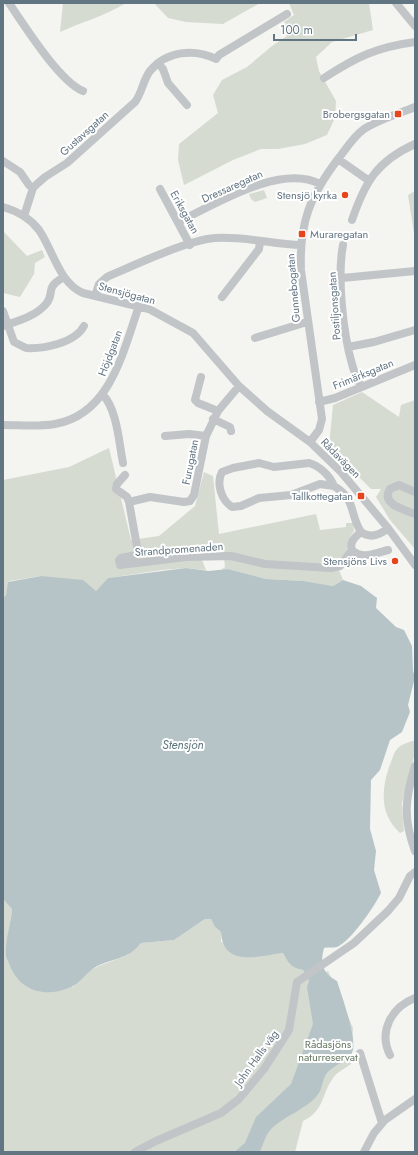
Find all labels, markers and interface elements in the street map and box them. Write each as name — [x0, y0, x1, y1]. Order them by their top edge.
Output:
scale bar — [274, 16, 356, 42]
text: 100 m — [280, 21, 313, 39]
place label: Brobergsgatan — [323, 106, 390, 122]
street label: Gustavsgatan — [56, 107, 112, 159]
marker: Brobergsgatan — [393, 109, 403, 119]
street label: Dressaregatan — [199, 165, 265, 207]
street label: Eriksgatan — [167, 187, 203, 237]
place label: Stensjö kyrka — [277, 187, 337, 203]
marker: Stensjö kyrka — [340, 190, 350, 200]
place label: Muraregatan — [310, 226, 368, 242]
marker: Muraregatan — [297, 229, 307, 239]
street label: Gunnebogatan — [282, 253, 304, 323]
street label: Postiljonsgatan — [324, 271, 344, 341]
street label: Stensjögatan — [97, 278, 157, 308]
street label: Höjdgatan — [94, 328, 126, 378]
street label: Frimärksgatan — [330, 355, 396, 393]
street label: Rådavägen — [317, 434, 365, 482]
street label: Furugatan — [178, 438, 202, 486]
place label: Tallkottegatan — [292, 488, 353, 504]
marker: Tallkottegatan — [356, 491, 366, 501]
street label: Strandpromenaden — [134, 538, 224, 560]
place label: Stensjöns Livs — [323, 553, 388, 569]
marker: Stensjöns Livs — [390, 556, 400, 566]
water label: Stensjön — [162, 736, 204, 754]
street label: John Halls väg — [229, 1027, 282, 1091]
park label: Rådasjöns naturreservat — [298, 1036, 358, 1065]

